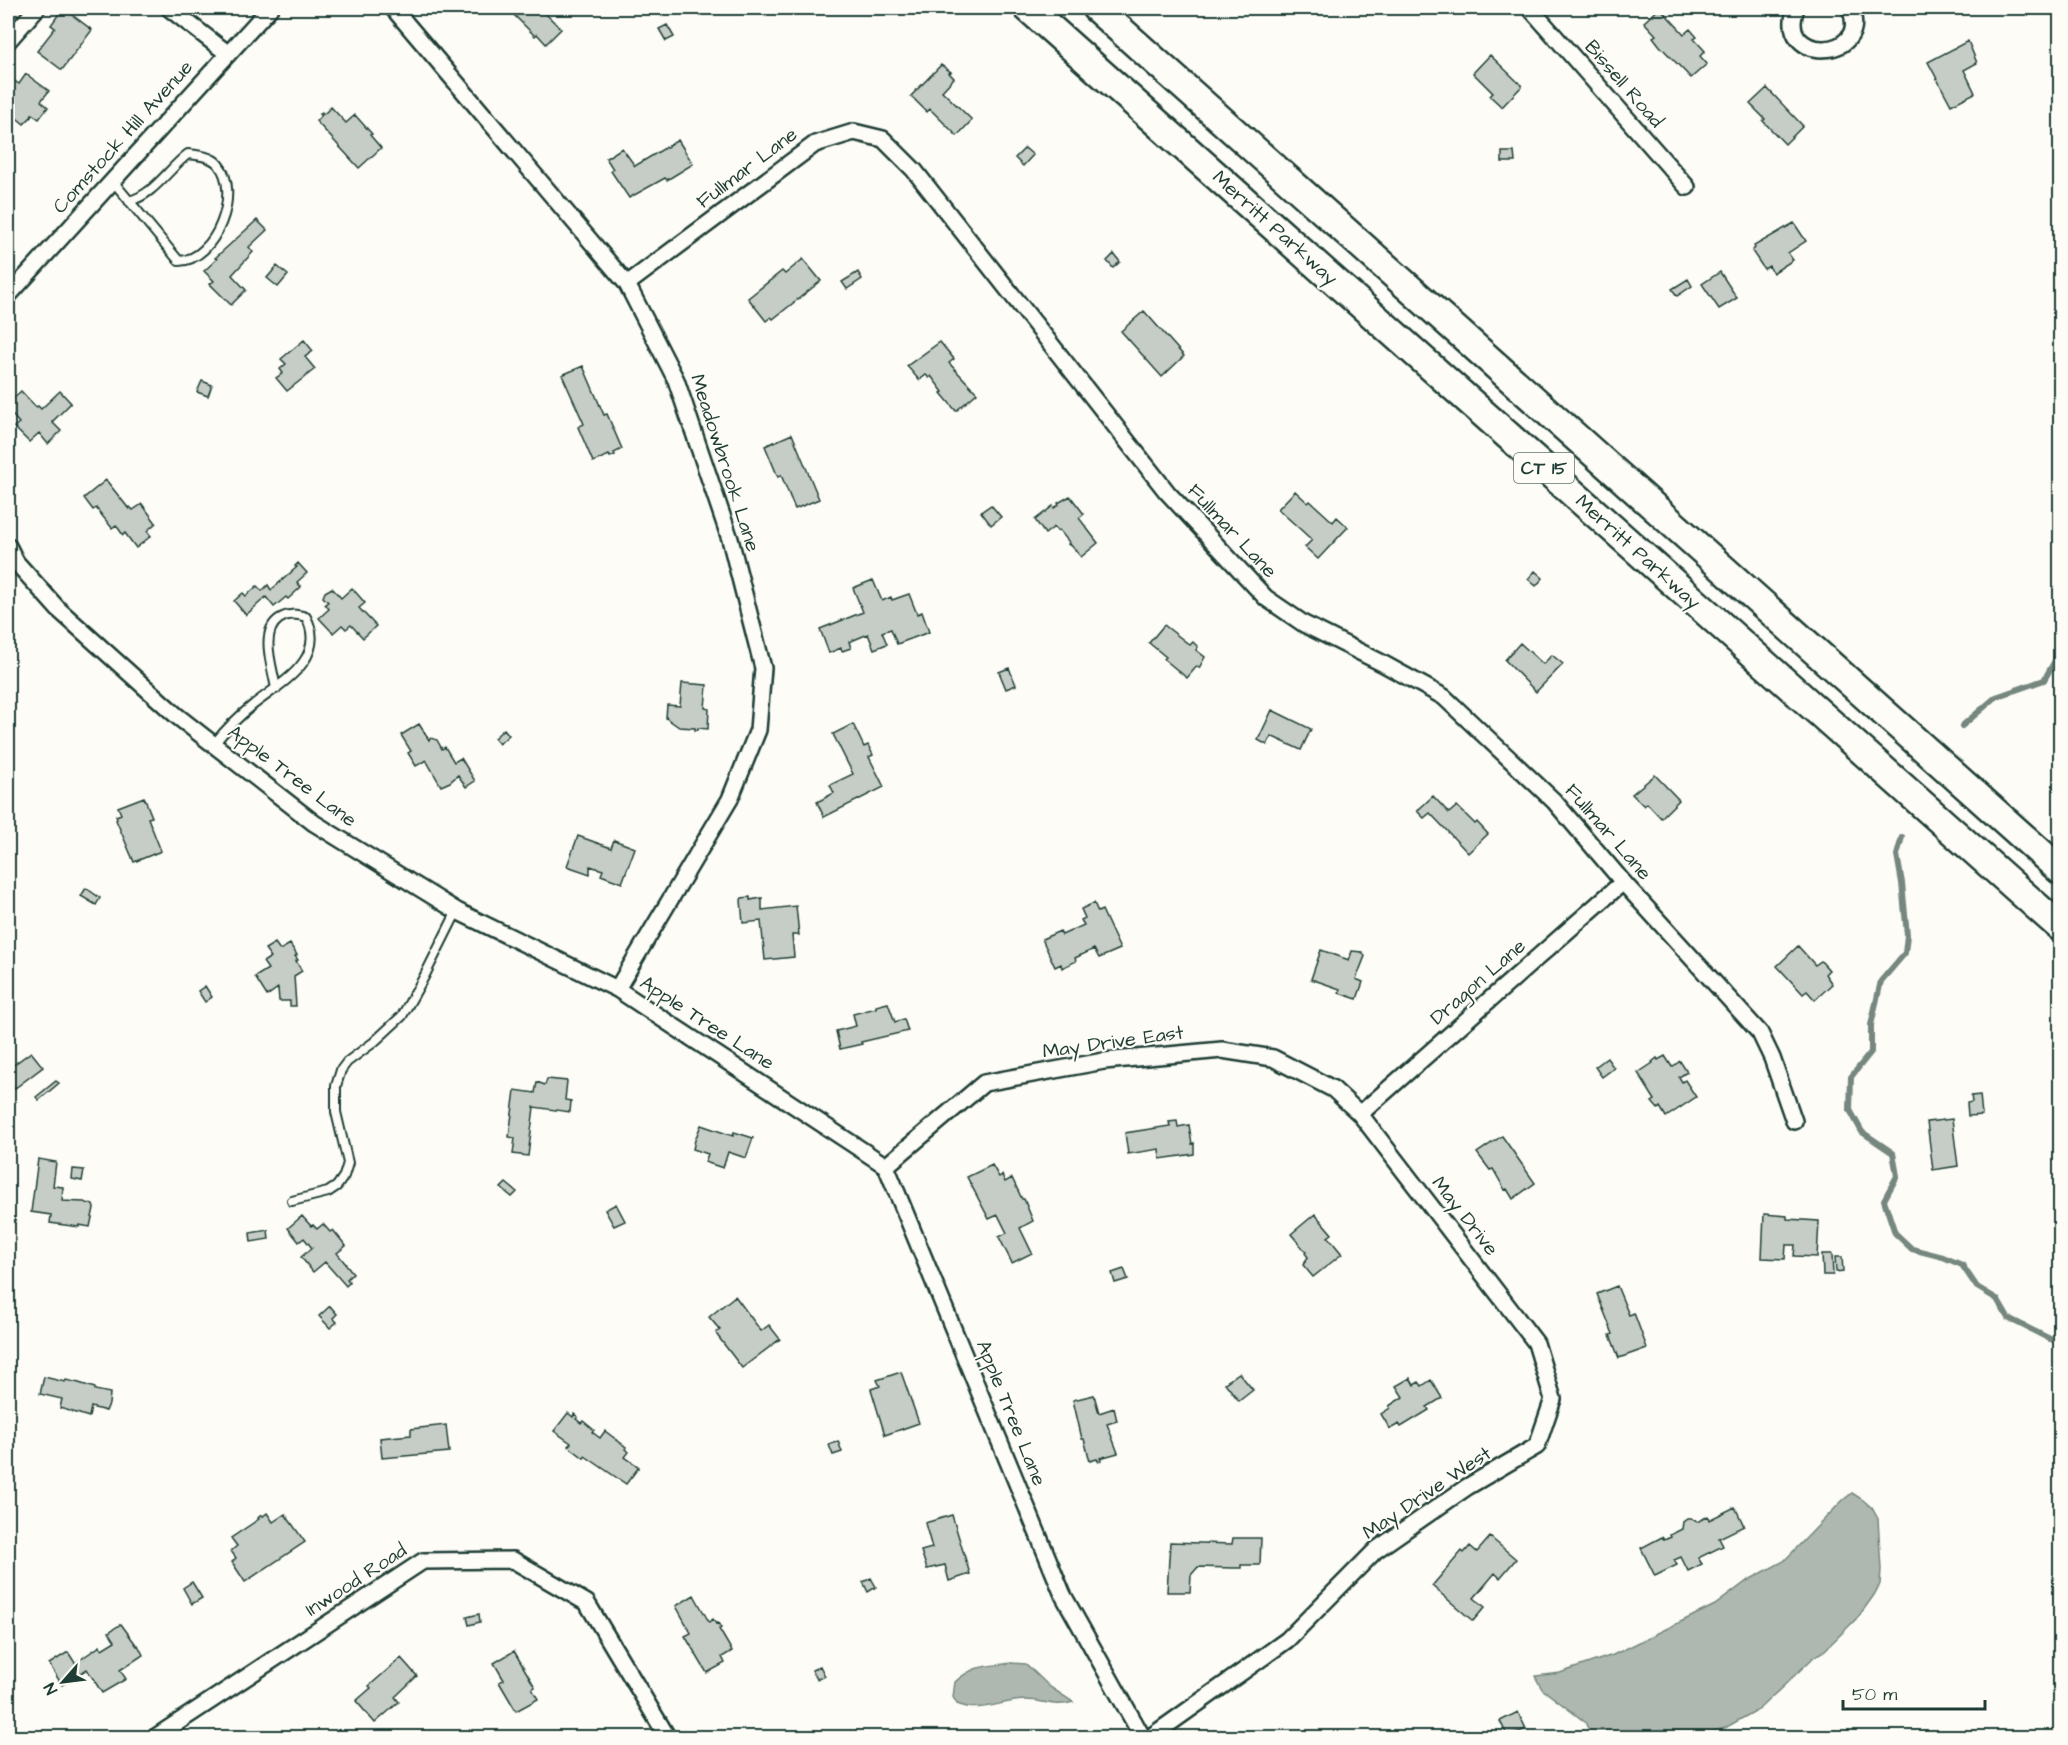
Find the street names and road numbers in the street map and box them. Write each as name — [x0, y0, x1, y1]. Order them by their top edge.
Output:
street label: Bissell Road — [1578, 34, 1670, 134]
street label: Comstock Hill Avenue — [46, 54, 200, 220]
street label: Fullmar Lane — [691, 121, 803, 215]
street label: Merritt Parkway — [1205, 164, 1344, 293]
street label: Meadowbrook Lane — [683, 371, 767, 556]
road number: CT 15 — [1514, 453, 1574, 483]
street label: Fullmar Lane — [1181, 478, 1283, 585]
street label: Merritt Parkway — [1568, 488, 1707, 617]
street label: Apple Tree Lane — [222, 718, 362, 834]
street label: Fullmar Lane — [1558, 778, 1658, 887]
street label: Dragon Lane — [1424, 932, 1533, 1032]
street label: Apple Tree Lane — [634, 969, 780, 1077]
street label: May Drive East — [1041, 1018, 1185, 1067]
street label: May Drive — [1424, 1170, 1505, 1262]
street label: Apple Tree Lane — [969, 1336, 1053, 1490]
street label: May Drive West — [1357, 1440, 1497, 1547]
street label: Inwood Road — [300, 1537, 412, 1623]

